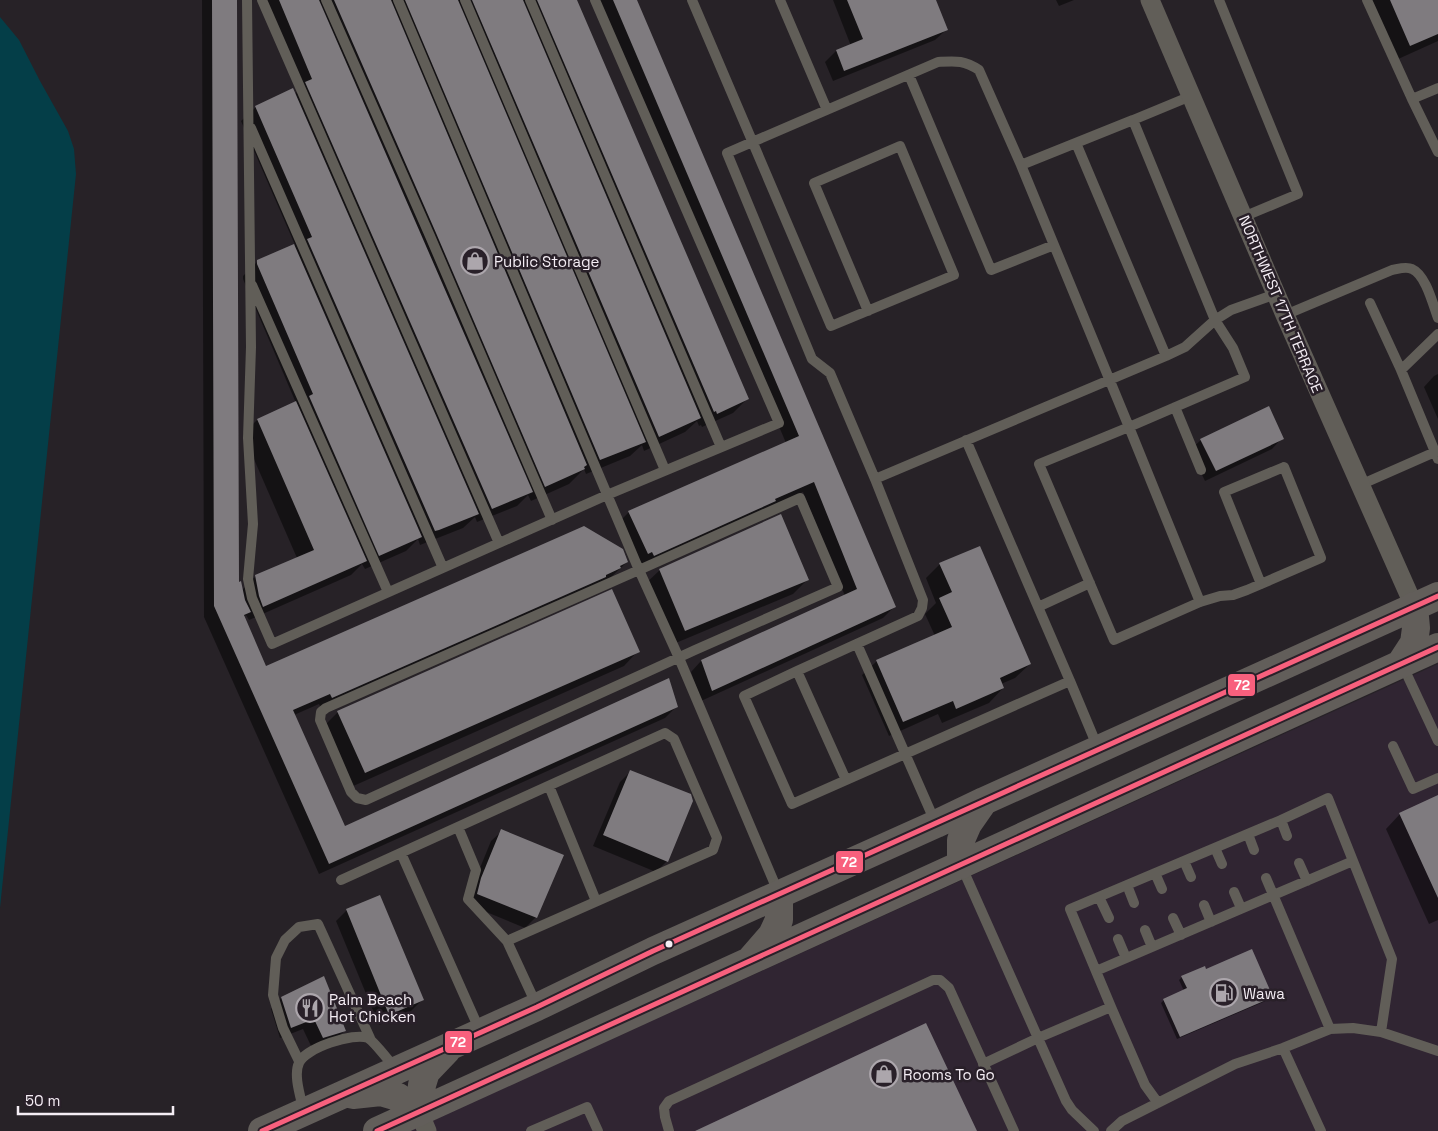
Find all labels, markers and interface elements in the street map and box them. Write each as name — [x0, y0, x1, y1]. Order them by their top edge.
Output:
street label: NORTHWEST 17TH TERRACE — [1235, 212, 1327, 396]
shop icon: Public Storage — [460, 246, 490, 276]
place label: Public Storage — [494, 252, 600, 271]
line badge: 72 — [1227, 673, 1256, 697]
text: 72 — [1234, 676, 1250, 694]
line badge: 72 — [835, 850, 864, 874]
text: 72 — [841, 853, 857, 871]
unlabelled marker — [664, 939, 674, 949]
fuel station icon: Wawa — [1209, 978, 1239, 1008]
place label: Wawa — [1243, 984, 1285, 1003]
place label: Palm Beach Hot Chicken — [329, 990, 416, 1026]
restaurant icon: Palm Beach Hot Chicken — [295, 993, 325, 1023]
line badge: 72 — [444, 1030, 473, 1054]
text: 72 — [450, 1033, 466, 1051]
shop icon: Rooms To Go — [869, 1059, 899, 1089]
place label: Rooms To Go — [903, 1065, 995, 1084]
scale bar — [18, 1084, 172, 1116]
text: 50 m — [25, 1091, 60, 1110]

